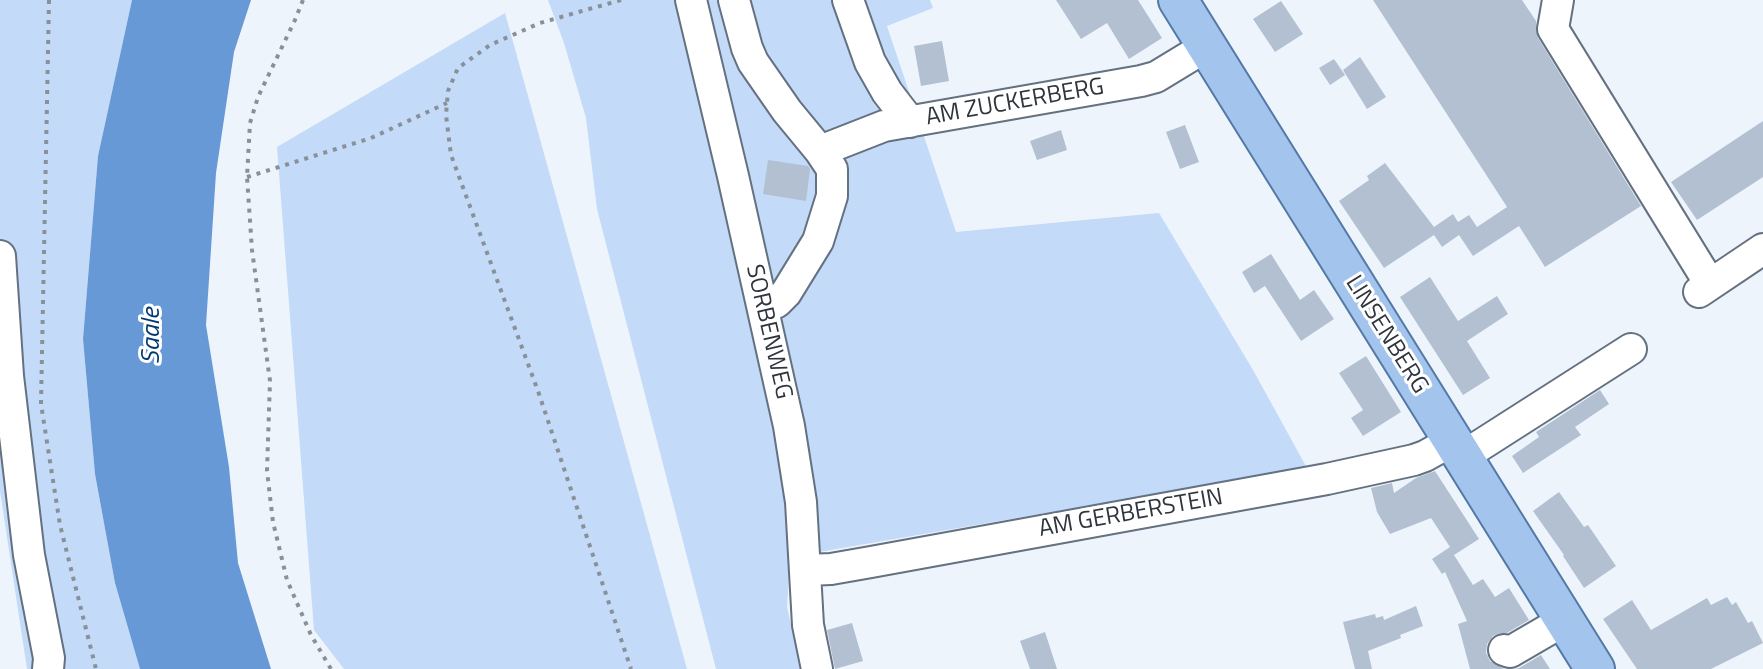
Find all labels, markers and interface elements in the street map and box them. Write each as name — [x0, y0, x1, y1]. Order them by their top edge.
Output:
street label: AM ZUCKERBERG — [924, 73, 1106, 133]
street label: SORBENWEG — [739, 262, 797, 402]
street label: LINSENBERG — [1338, 271, 1434, 399]
water label: Saale — [137, 308, 169, 364]
street label: AM GERBERSTEIN — [1037, 484, 1225, 544]

